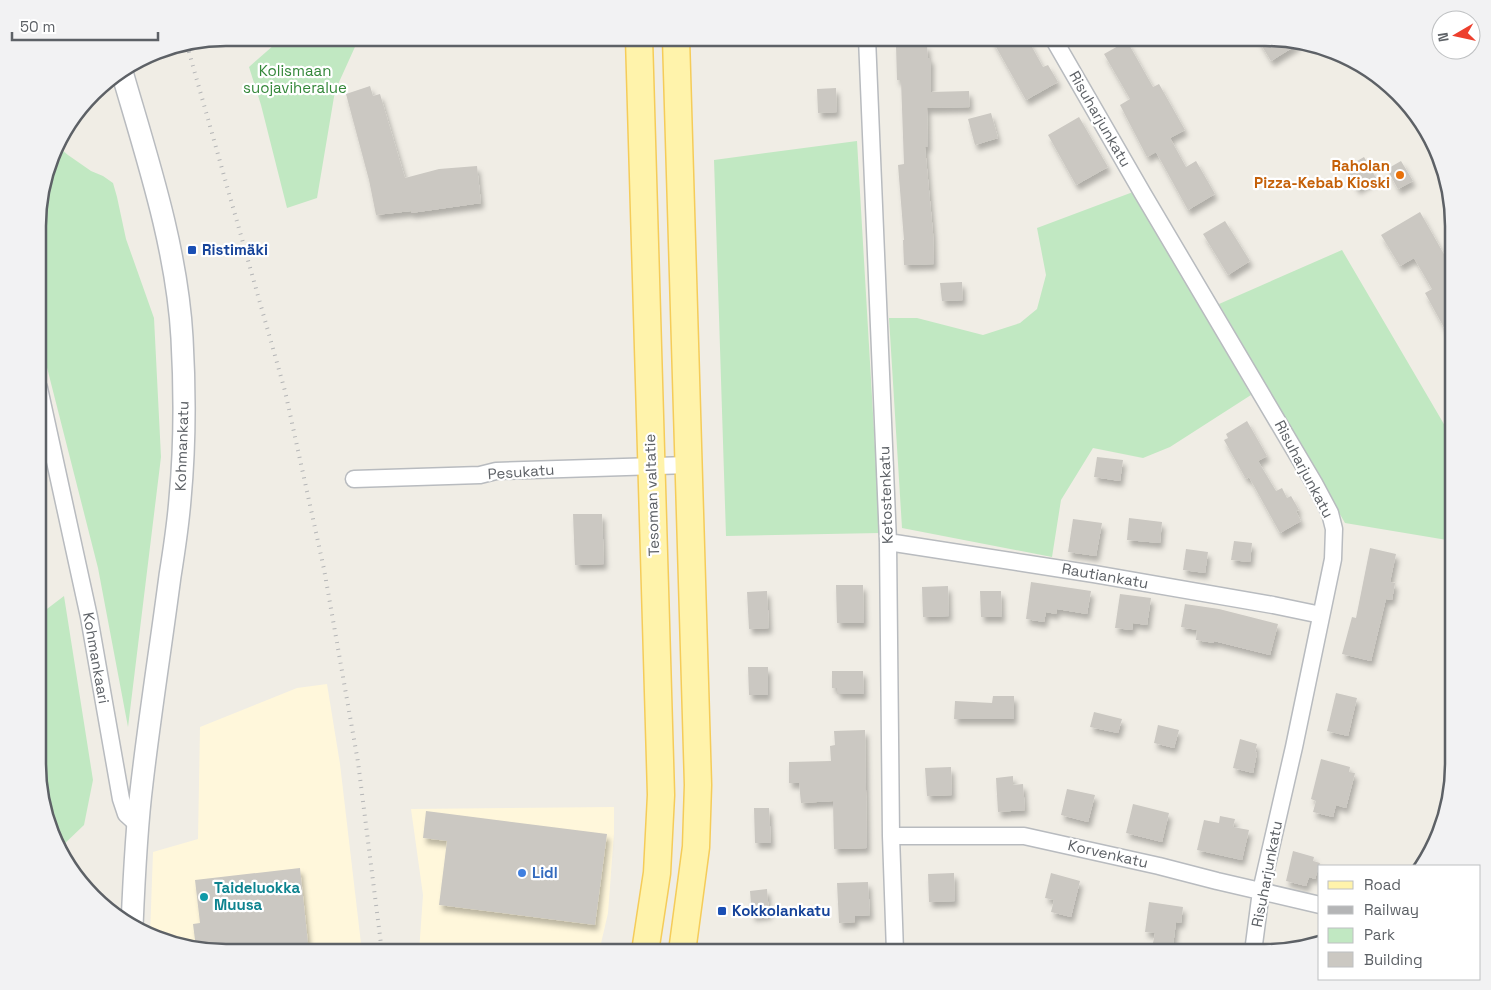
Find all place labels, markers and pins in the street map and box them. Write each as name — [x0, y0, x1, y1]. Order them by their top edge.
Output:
place label: Raholan Pizza-Kebab Kioski — [1254, 156, 1390, 192]
marker: Raholan Pizza-Kebab Kioski — [1394, 169, 1406, 181]
place label: Ristimäki — [202, 240, 268, 259]
marker: Ristimäki — [186, 244, 198, 256]
place label: Lidl — [532, 863, 558, 882]
marker: Lidl — [516, 867, 528, 879]
place label: Taideluokka Muusa — [214, 878, 301, 914]
marker: Taideluokka Muusa — [198, 891, 210, 903]
place label: Kokkolankatu — [732, 901, 830, 920]
marker: Kokkolankatu — [716, 905, 728, 917]

